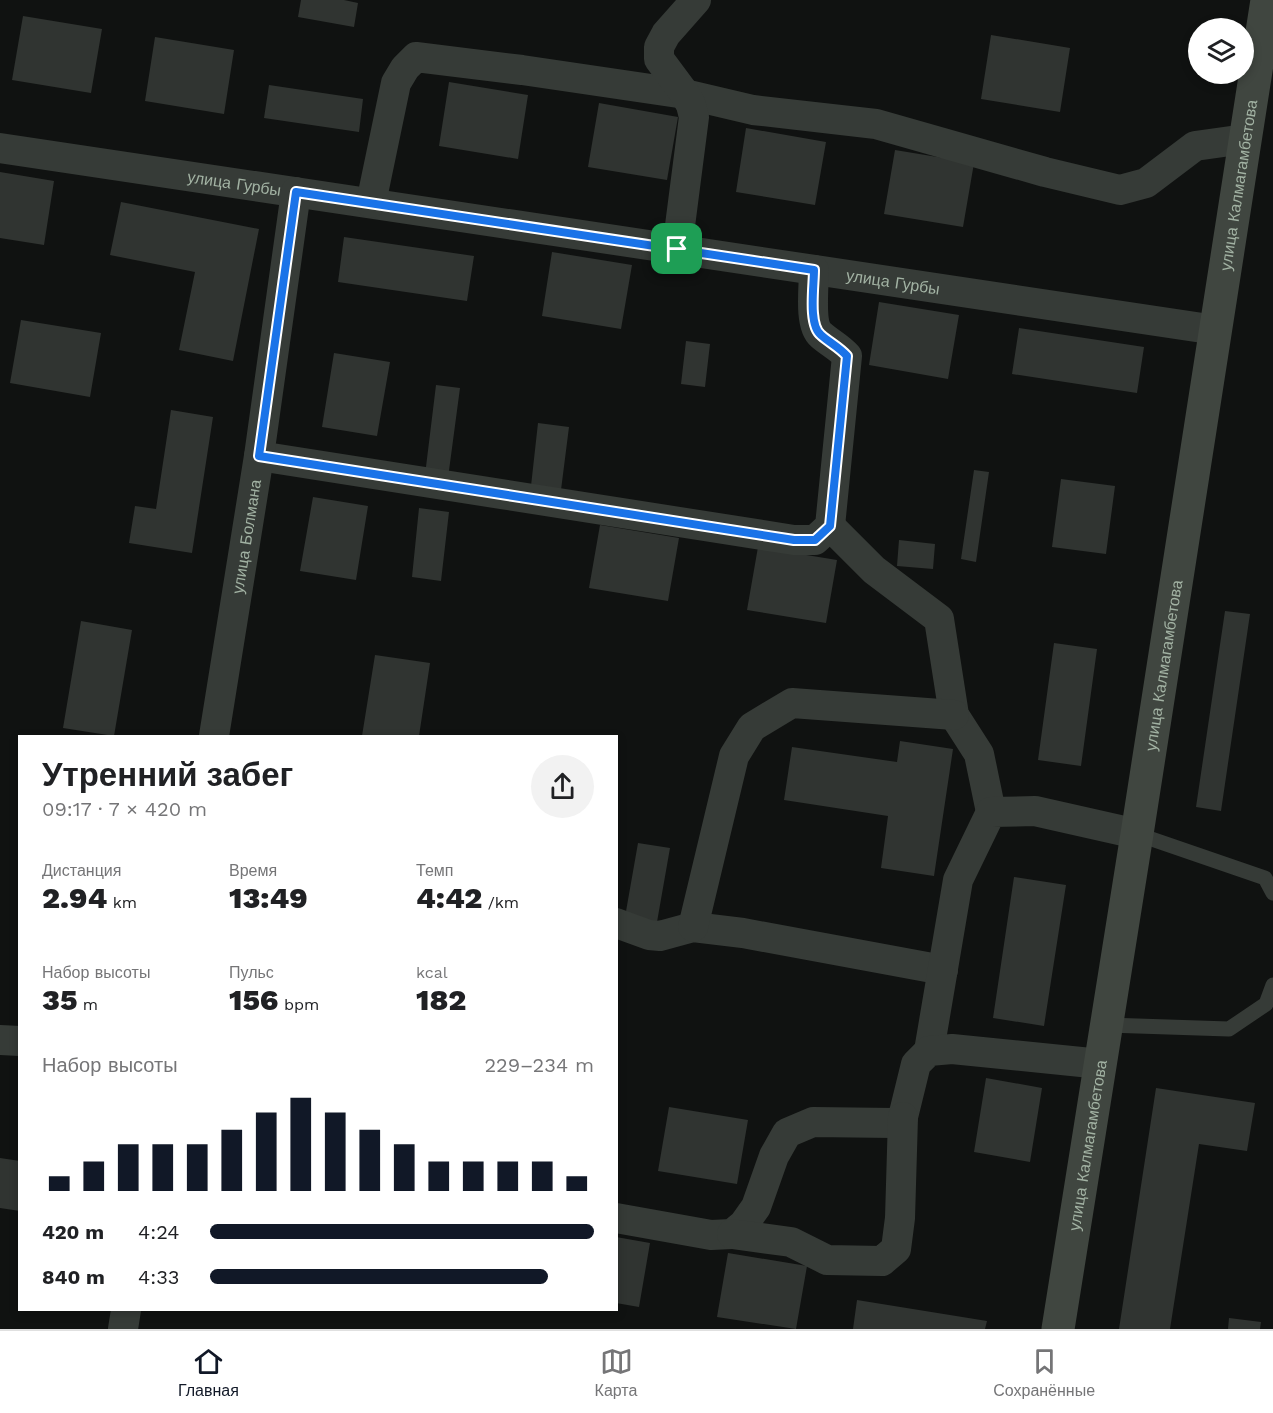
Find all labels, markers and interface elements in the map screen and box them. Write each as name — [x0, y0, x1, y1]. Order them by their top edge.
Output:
map controls — [1188, 18, 1254, 84]
button: layers — [1188, 18, 1254, 84]
street label: улица Калмагамбетова — [1216, 98, 1261, 272]
street label: улица Гурбы — [186, 167, 282, 200]
pin — [651, 223, 702, 274]
icon: arrive — [660, 232, 693, 265]
street label: улица Гурбы — [845, 266, 941, 299]
street label: улица Болмана — [228, 478, 265, 595]
street label: улица Калмагамбетова — [1141, 578, 1187, 752]
text: Утренний забег — [42, 755, 293, 794]
button: share — [531, 755, 594, 818]
text: 09:17 · 7 × 420 m — [42, 797, 207, 821]
text: Дистанция — [42, 861, 121, 880]
text: Время — [229, 861, 277, 880]
text: Темп — [416, 861, 453, 880]
text: 2.94 — [42, 880, 107, 915]
text: 13:49 — [229, 880, 308, 915]
text: 4:42 — [416, 880, 482, 915]
text: km — [107, 893, 137, 912]
text: /km — [482, 893, 519, 912]
text: Набор высоты — [42, 963, 150, 982]
text: Пульс — [229, 963, 274, 982]
text: kcal — [416, 963, 448, 982]
text: 35 — [42, 982, 77, 1017]
text: 156 — [229, 982, 278, 1017]
text: 182 — [416, 982, 466, 1017]
text: m — [77, 995, 98, 1014]
text: bpm — [278, 995, 319, 1014]
text: Набор высоты — [42, 1053, 178, 1077]
text: 229–234 m — [484, 1053, 594, 1077]
street label: улица Калмагамбетова — [1065, 1058, 1111, 1232]
text: 420 m — [42, 1220, 104, 1244]
text: 4:24 — [138, 1220, 179, 1244]
text: 840 m — [42, 1265, 105, 1289]
text: 4:33 — [138, 1265, 179, 1289]
tab: Главная — [178, 1345, 239, 1400]
tab: Карта — [595, 1345, 637, 1400]
tab: Сохранённые — [993, 1345, 1095, 1400]

